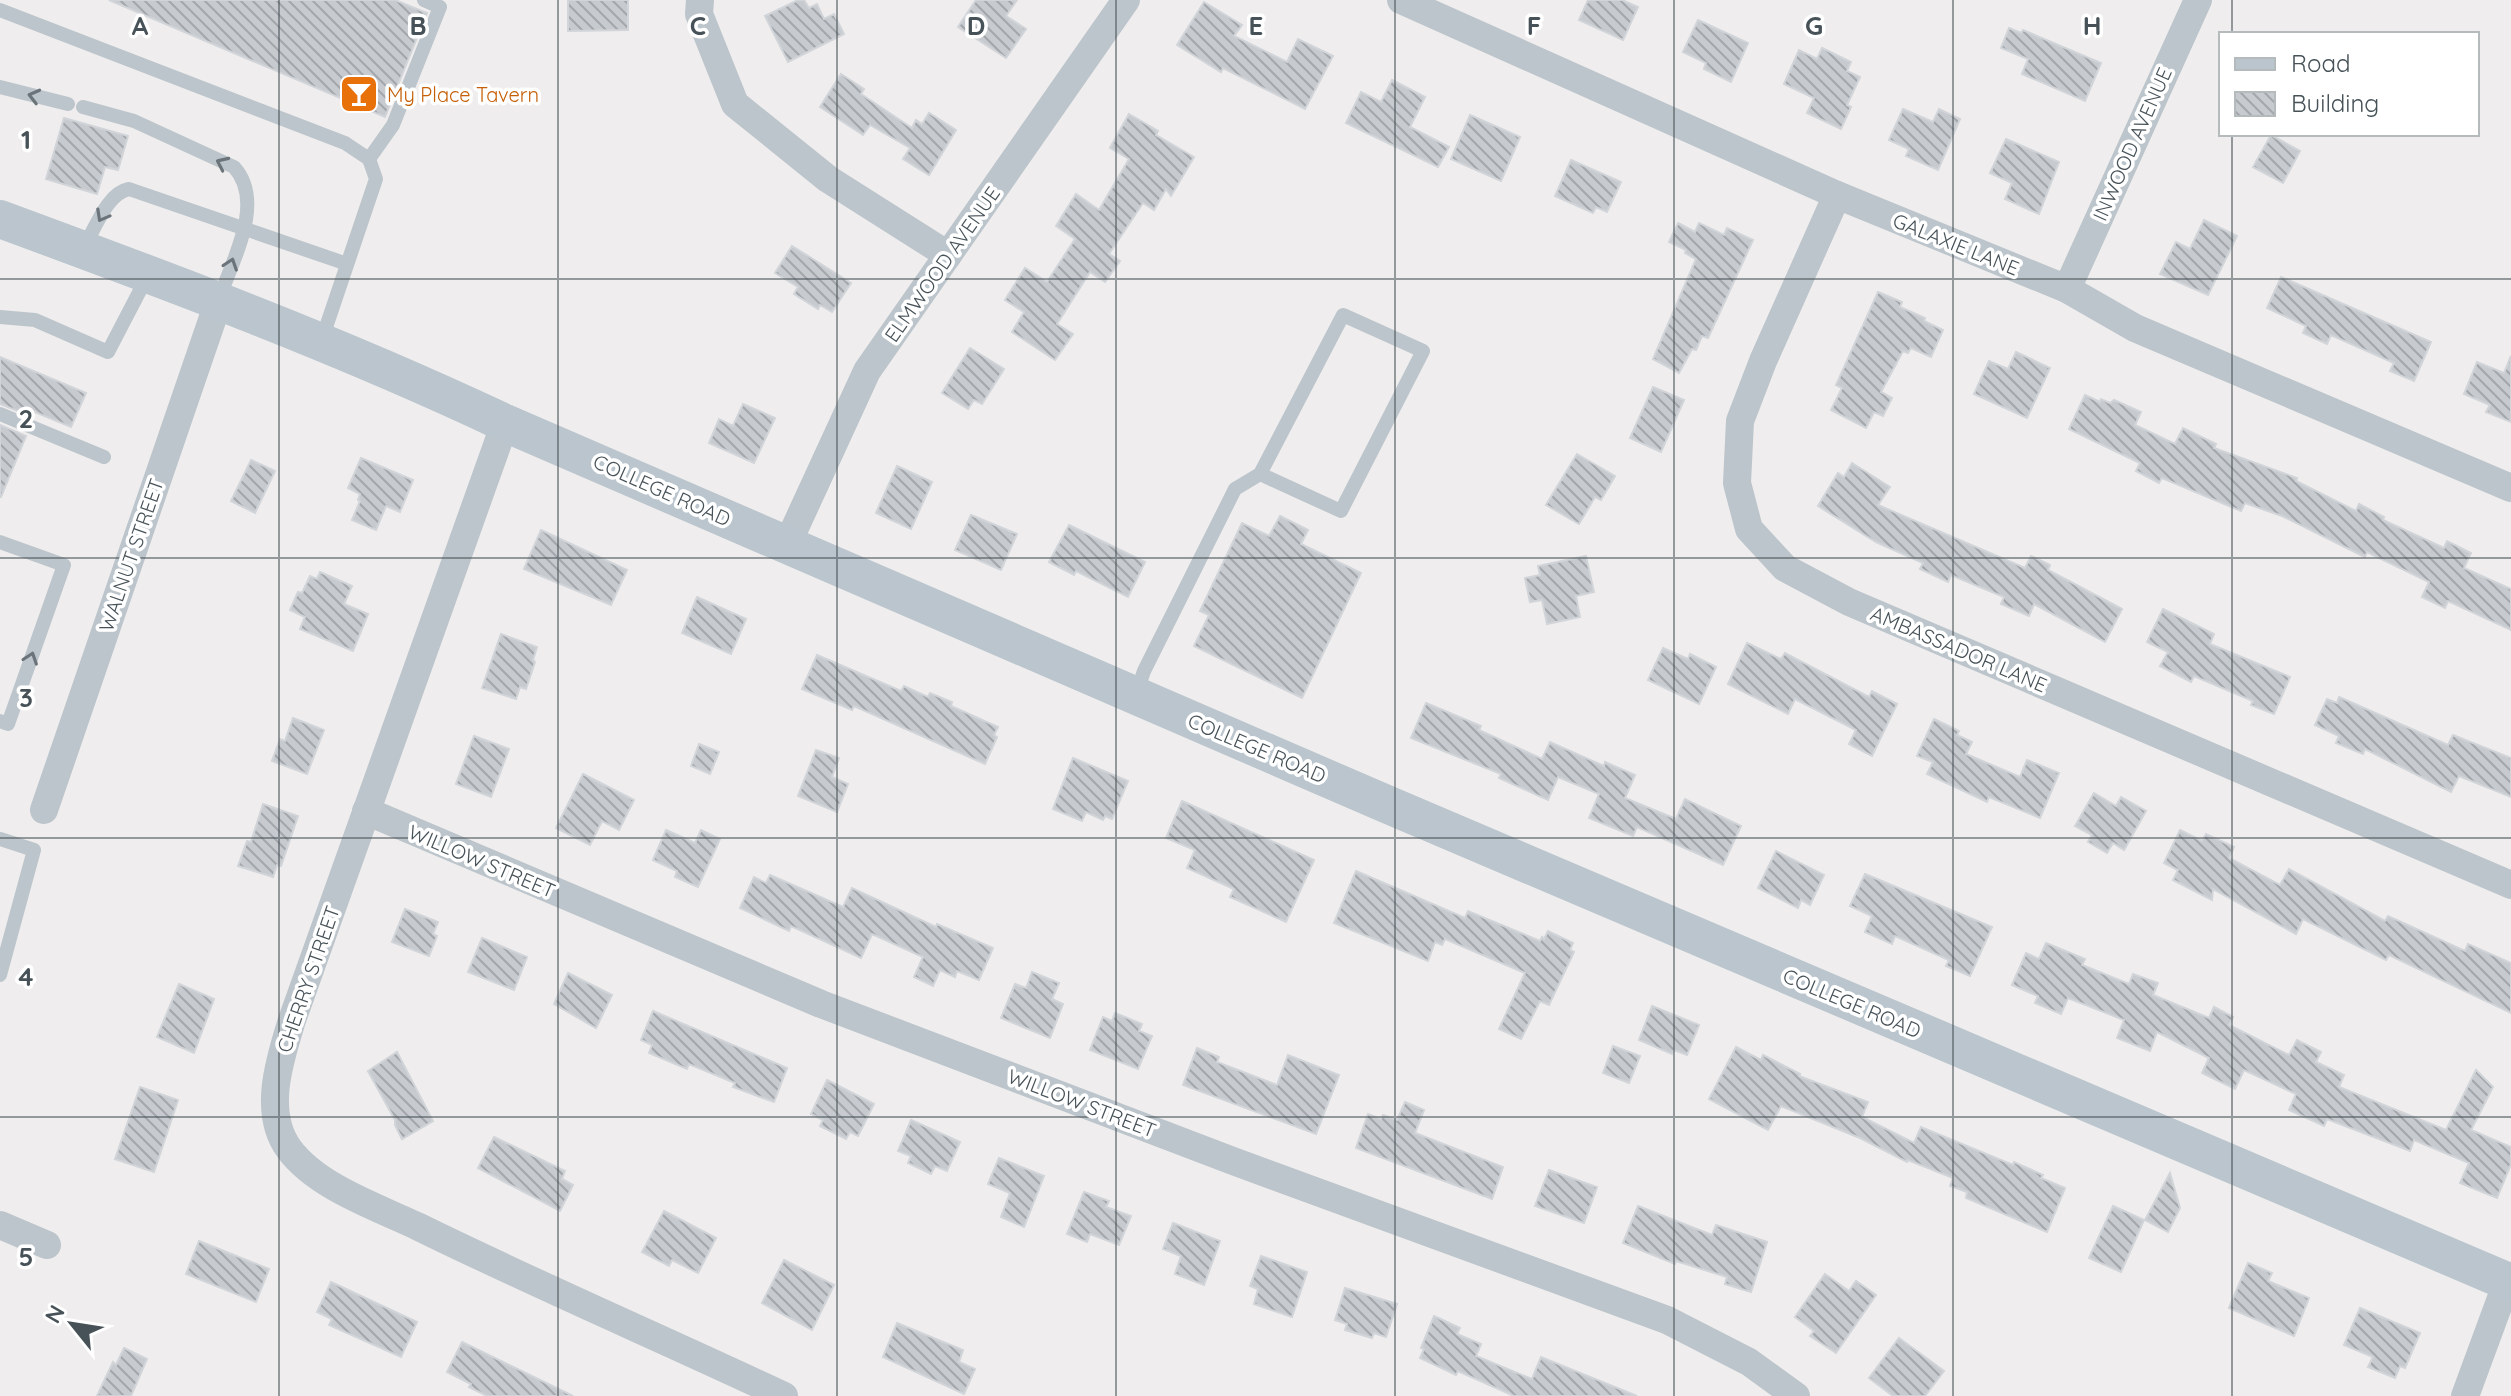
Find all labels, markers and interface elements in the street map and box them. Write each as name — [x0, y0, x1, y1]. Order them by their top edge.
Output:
text: A — [132, 9, 149, 42]
text: B — [409, 9, 427, 42]
text: C — [690, 9, 706, 42]
text: D — [967, 9, 985, 42]
text: E — [1249, 9, 1263, 42]
text: F — [1527, 9, 1541, 42]
text: G — [1805, 9, 1823, 42]
text: H — [2083, 9, 2101, 42]
legend — [2219, 32, 2479, 136]
text: Road — [2291, 48, 2351, 78]
street label: INWOOD AVENUE — [2087, 63, 2177, 225]
bar icon: My Place Tavern — [338, 73, 380, 115]
place label: My Place Tavern — [387, 82, 539, 107]
one-way arrow — [28, 88, 41, 105]
text: Building — [2291, 88, 2379, 118]
text: 1 — [21, 123, 31, 156]
one-way arrow — [216, 157, 231, 173]
street label: ELMWOOD AVENUE — [879, 181, 1005, 347]
street label: GALAXIE LANE — [1889, 207, 2023, 281]
one-way arrow — [96, 208, 111, 222]
one-way arrow — [222, 258, 238, 272]
text: 2 — [19, 402, 33, 435]
street label: COLLEGE ROAD — [590, 449, 734, 531]
street label: WALNUT STREET — [93, 475, 169, 635]
street label: AMBASSADOR LANE — [1867, 601, 2051, 697]
one-way arrow — [22, 652, 38, 666]
text: 3 — [19, 681, 33, 714]
street label: COLLEGE ROAD — [1184, 708, 1330, 788]
street label: WILLOW STREET — [405, 819, 559, 903]
street label: CHERRY STREET — [271, 902, 345, 1056]
text: 4 — [18, 960, 34, 993]
street label: COLLEGE ROAD — [1779, 963, 1925, 1043]
street label: WILLOW STREET — [1004, 1063, 1160, 1143]
text: 5 — [19, 1240, 33, 1273]
north arrow — [32, 1284, 112, 1364]
text: N — [39, 1300, 71, 1328]

